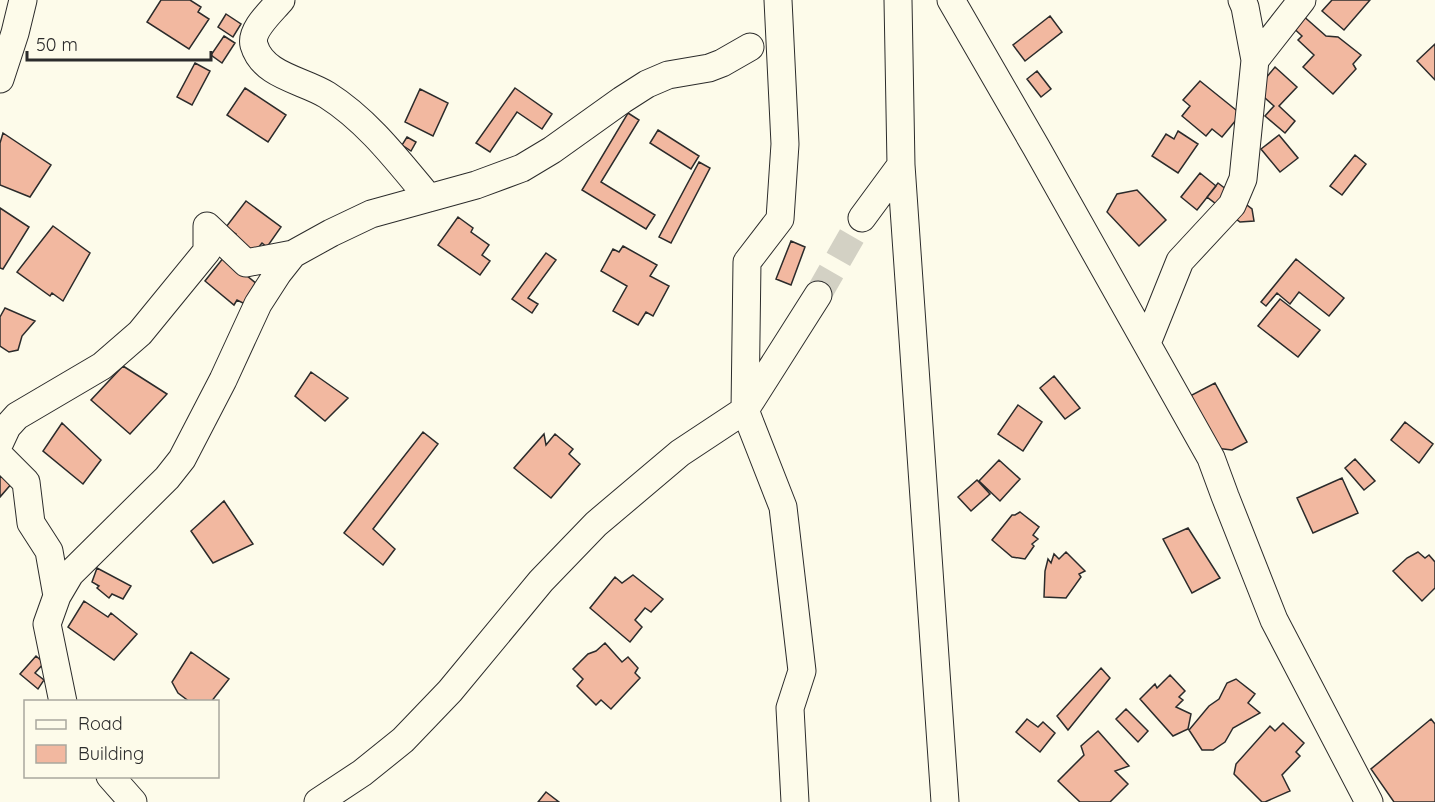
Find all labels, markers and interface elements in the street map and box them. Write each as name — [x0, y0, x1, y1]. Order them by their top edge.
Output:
scale bar — [27, 24, 212, 62]
text: 50 m — [36, 33, 78, 56]
legend — [24, 700, 219, 778]
text: Road — [78, 712, 123, 735]
text: Building — [78, 742, 144, 765]

